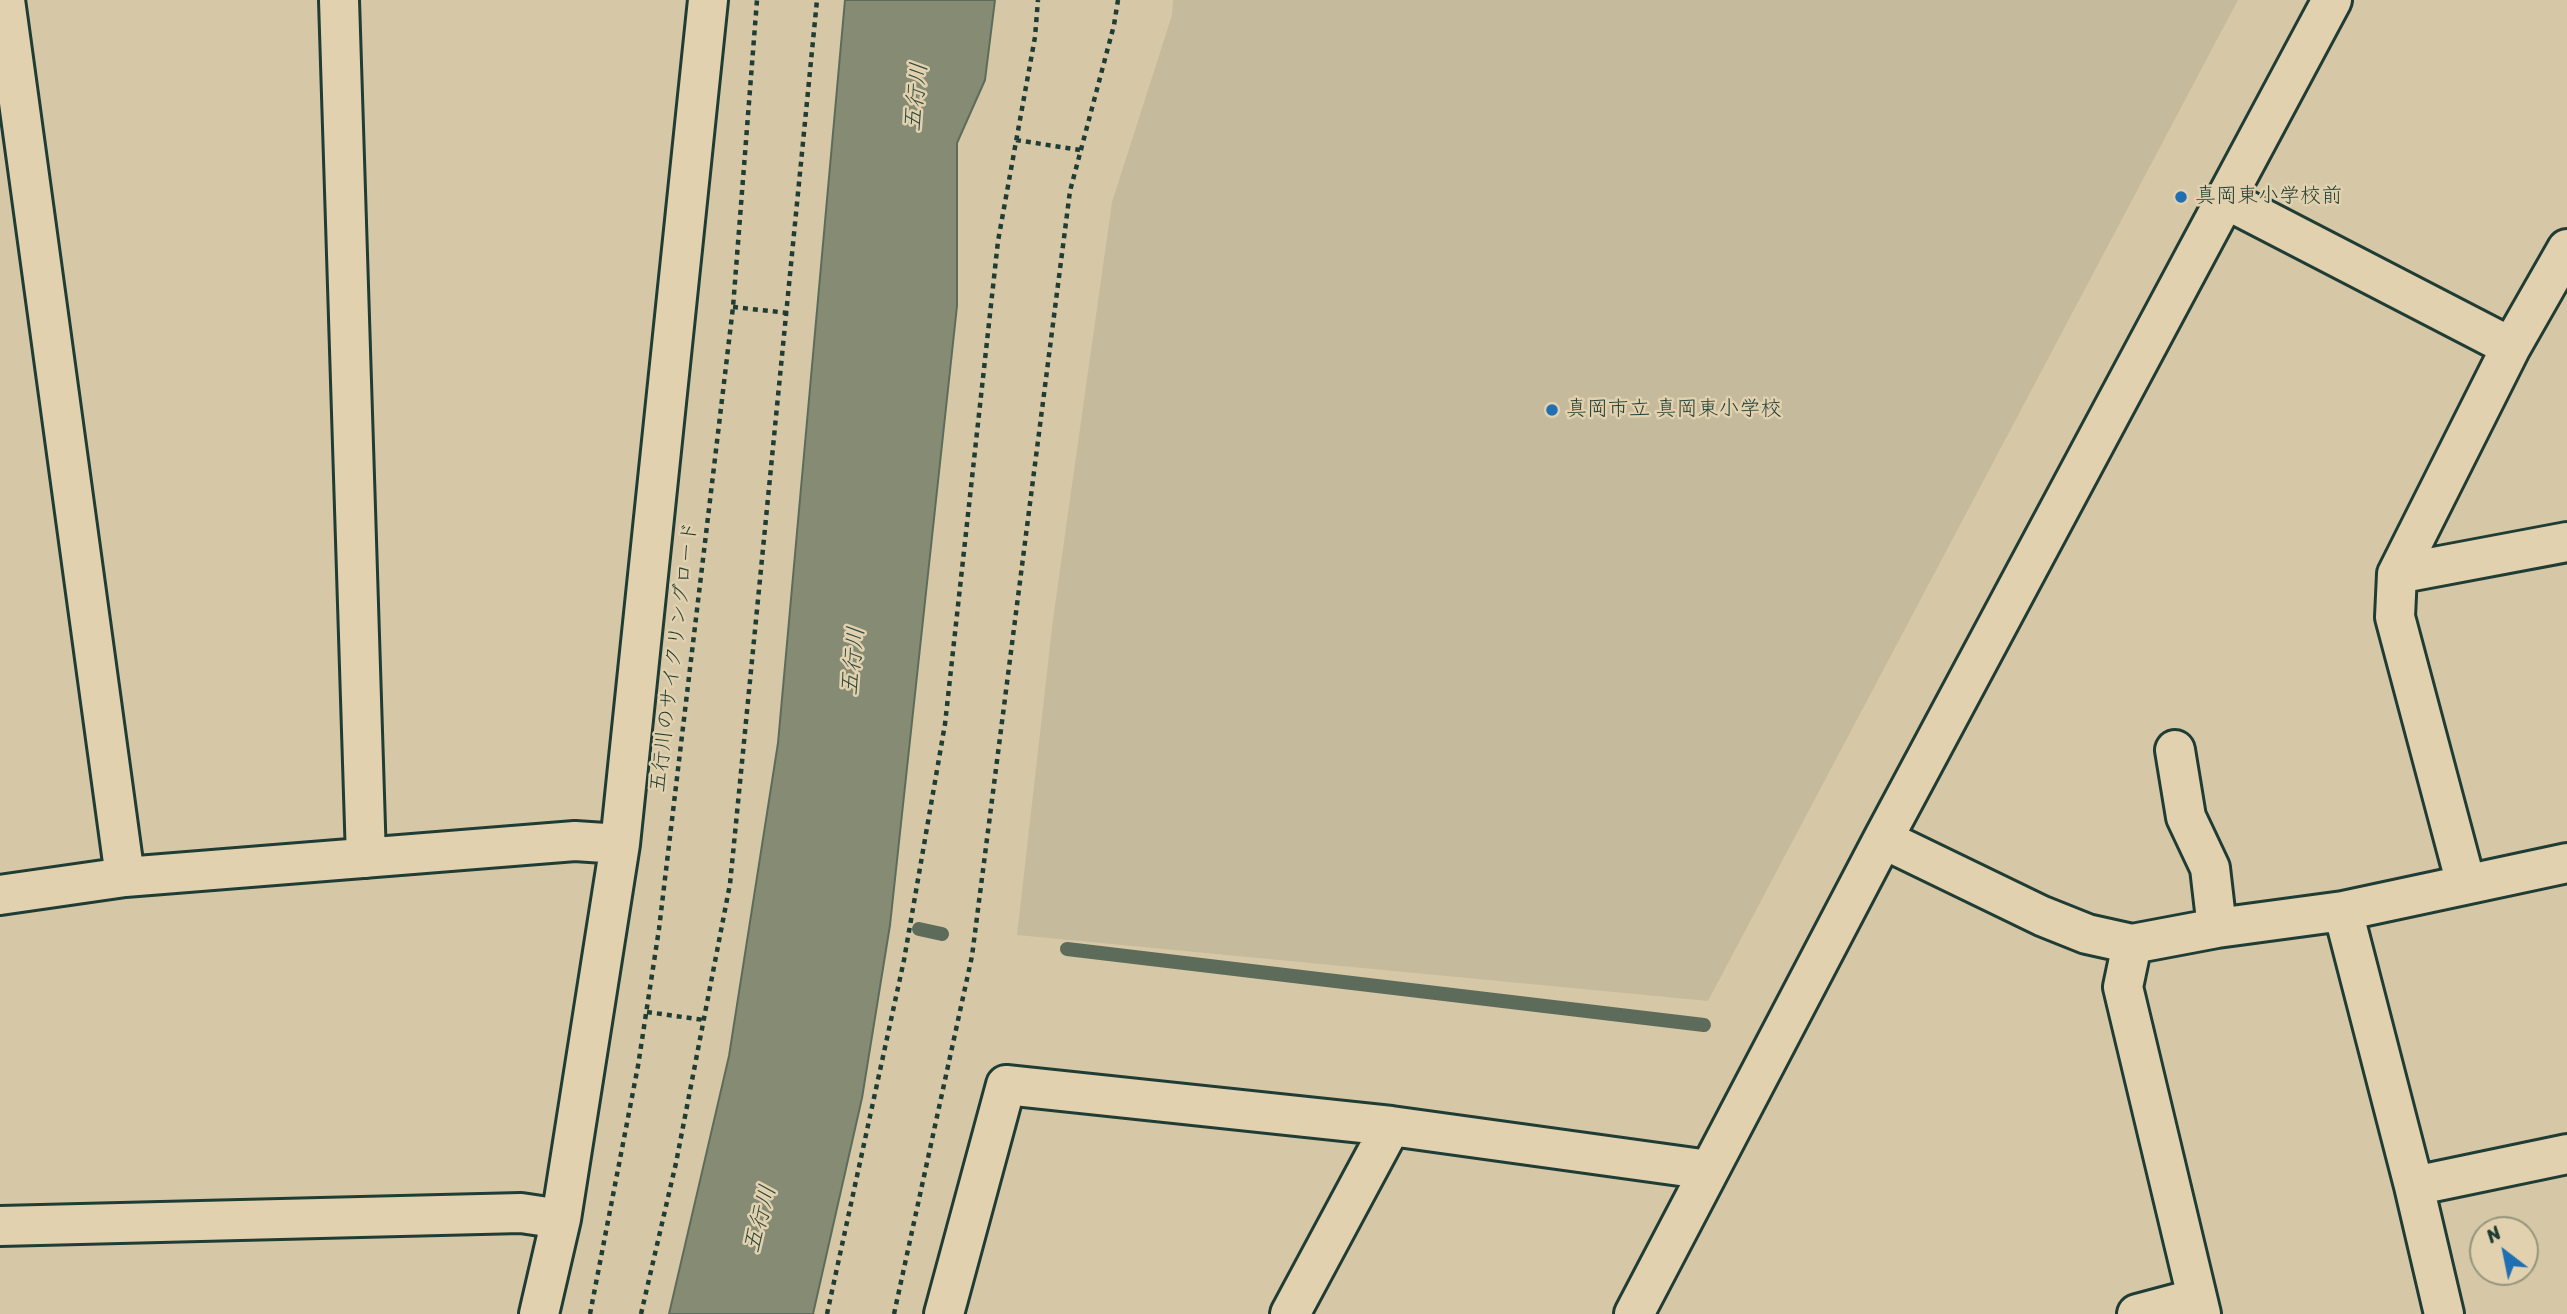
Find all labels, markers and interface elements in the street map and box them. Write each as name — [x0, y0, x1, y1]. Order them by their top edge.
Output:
water label: 五行川 — [900, 61, 934, 133]
place label: 真岡東小学校前 — [2195, 184, 2342, 210]
marker: 真岡東小学校前 — [2173, 189, 2189, 205]
place label: 真岡市立 真岡東小学校 — [1566, 397, 1781, 423]
marker: 真岡市立 真岡東小学校 — [1544, 402, 1560, 418]
street label: 五行川のサイクリングロード — [646, 520, 704, 794]
water label: 五行川 — [837, 625, 871, 697]
water label: 五行川 — [739, 1182, 783, 1256]
north arrow — [2469, 1216, 2539, 1286]
text: N — [2479, 1217, 2508, 1252]

